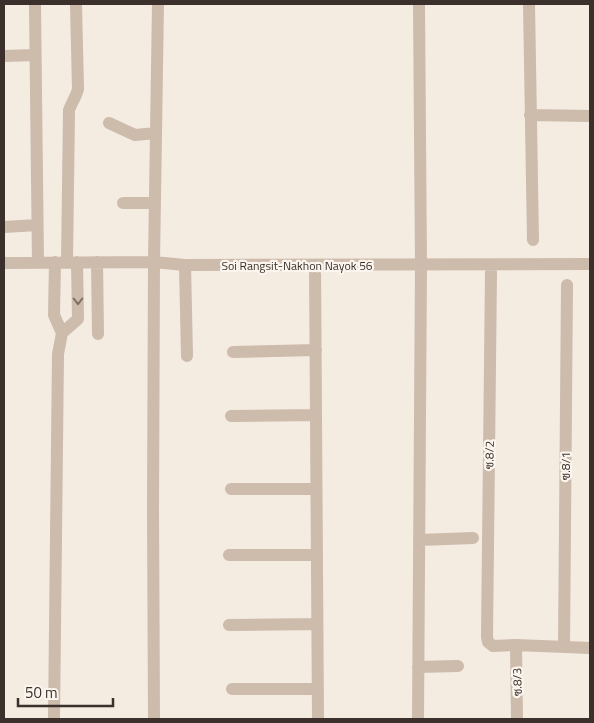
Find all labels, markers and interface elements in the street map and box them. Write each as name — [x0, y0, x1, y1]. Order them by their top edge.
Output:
street label: Soi Rangsit-Nakhon Nayok 56 — [221, 256, 373, 275]
one-way arrow — [73, 298, 83, 305]
street label: ซ.8/2 — [479, 441, 499, 469]
street label: ซ.8/1 — [556, 452, 575, 480]
street label: ซ.8/3 — [507, 668, 527, 696]
scale bar — [18, 676, 112, 708]
text: 50 m — [25, 681, 58, 704]

